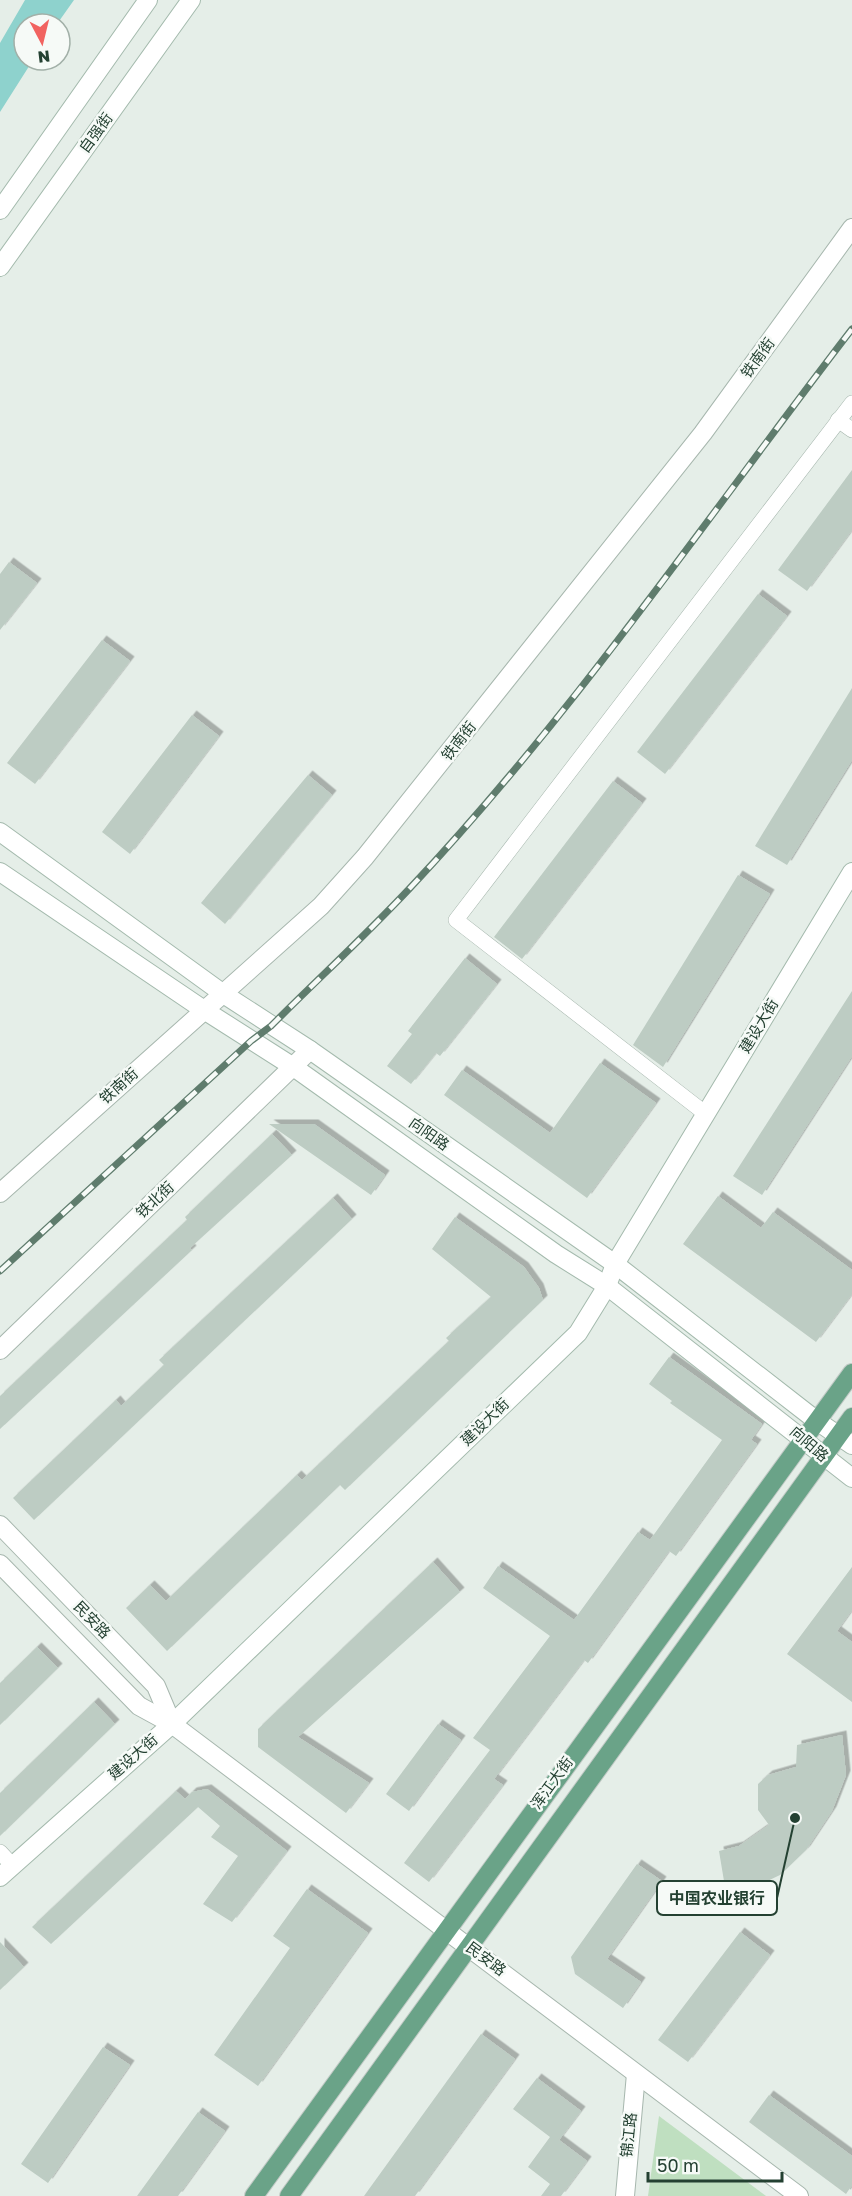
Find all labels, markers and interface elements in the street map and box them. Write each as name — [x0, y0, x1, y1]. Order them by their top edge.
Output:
north arrow — [12, 12, 72, 72]
text: N — [37, 46, 51, 68]
street label: 自强街 — [75, 109, 116, 156]
street label: 铁南街 — [737, 334, 778, 381]
street label: 铁南街 — [437, 717, 479, 764]
street label: 建设大街 — [735, 995, 781, 1056]
street label: 铁南街 — [96, 1064, 141, 1107]
street label: 向阳路 — [406, 1113, 453, 1153]
street label: 铁北街 — [132, 1177, 177, 1221]
street label: 建设大街 — [456, 1394, 512, 1449]
street label: 向阳路 — [787, 1422, 833, 1465]
street label: 民安路 — [71, 1597, 115, 1642]
street label: 建设大街 — [104, 1730, 161, 1783]
street label: 浑江大街 — [526, 1753, 576, 1812]
callout: 中国农业银行 — [657, 1881, 777, 1915]
text: 中国农业银行 — [669, 1888, 765, 1908]
street label: 民安路 — [463, 1937, 510, 1979]
street label: 锦江路 — [617, 2112, 639, 2158]
scale bar — [648, 2145, 782, 2183]
text: 50 m — [657, 2154, 699, 2176]

